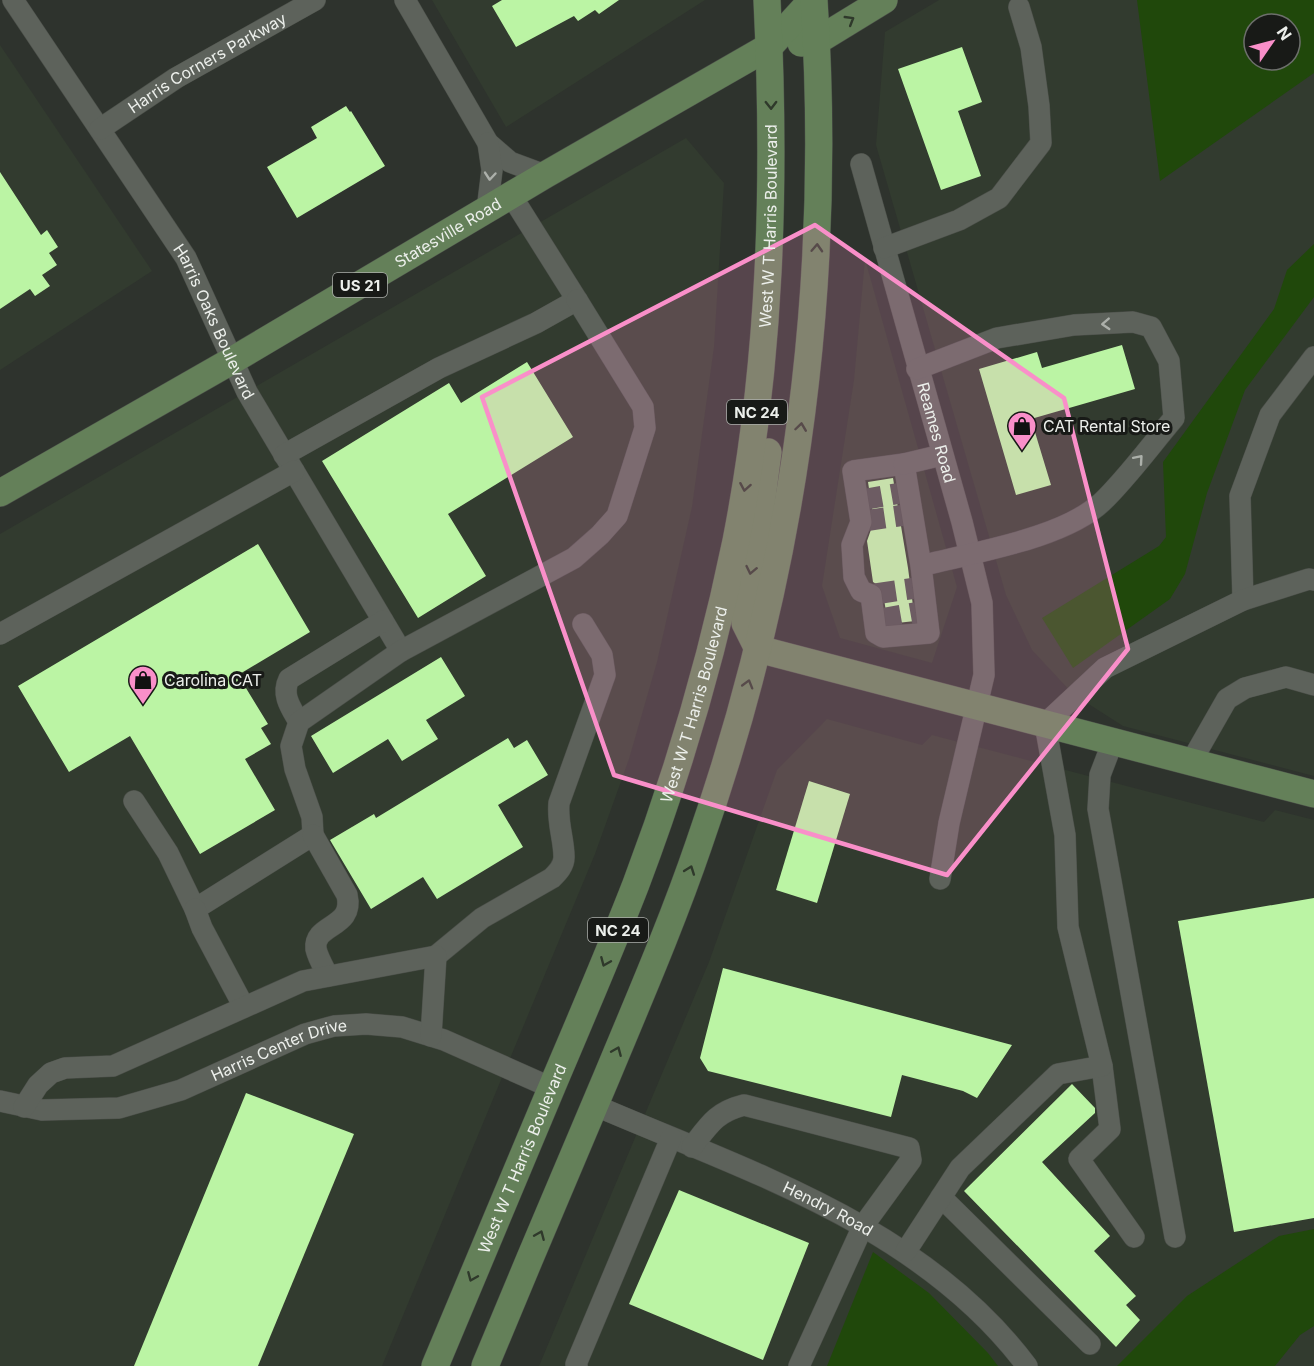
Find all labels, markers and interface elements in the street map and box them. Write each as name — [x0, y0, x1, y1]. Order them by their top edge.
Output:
street label: Harris Corners Parkway — [124, 8, 290, 117]
north arrow — [1242, 12, 1302, 72]
one-way arrow — [844, 16, 854, 28]
text: N — [1273, 23, 1296, 44]
one-way arrow — [765, 100, 777, 109]
street label: West W T Harris Boulevard — [755, 124, 781, 328]
one-way arrow — [484, 172, 497, 181]
street label: Statesville Road — [391, 193, 505, 272]
street label: Harris Oaks Boulevard — [169, 240, 259, 403]
one-way arrow — [811, 243, 824, 252]
road number: US 21 — [333, 273, 387, 297]
one-way arrow — [1101, 317, 1110, 330]
street label: Reames Road — [913, 380, 960, 485]
road number: NC 24 — [727, 400, 787, 424]
shop icon: CAT Rental Store — [1006, 410, 1038, 452]
place label: CAT Rental Store — [1043, 416, 1170, 436]
one-way arrow — [794, 423, 806, 432]
one-way arrow — [1132, 455, 1143, 466]
one-way arrow — [739, 482, 752, 492]
one-way arrow — [745, 564, 758, 574]
street label: West W T Harris Boulevard — [656, 604, 731, 805]
shop icon: Carolina CAT — [127, 664, 159, 706]
place label: Carolina CAT — [164, 670, 262, 690]
one-way arrow — [741, 679, 754, 689]
one-way arrow — [682, 865, 695, 876]
road number: NC 24 — [588, 918, 648, 942]
one-way arrow — [600, 956, 612, 967]
street label: Harris Center Drive — [208, 1015, 348, 1085]
one-way arrow — [610, 1046, 622, 1057]
street label: West W T Harris Boulevard — [473, 1061, 571, 1256]
street label: Hendry Road — [780, 1177, 877, 1240]
one-way arrow — [533, 1230, 545, 1241]
one-way arrow — [467, 1271, 479, 1282]

